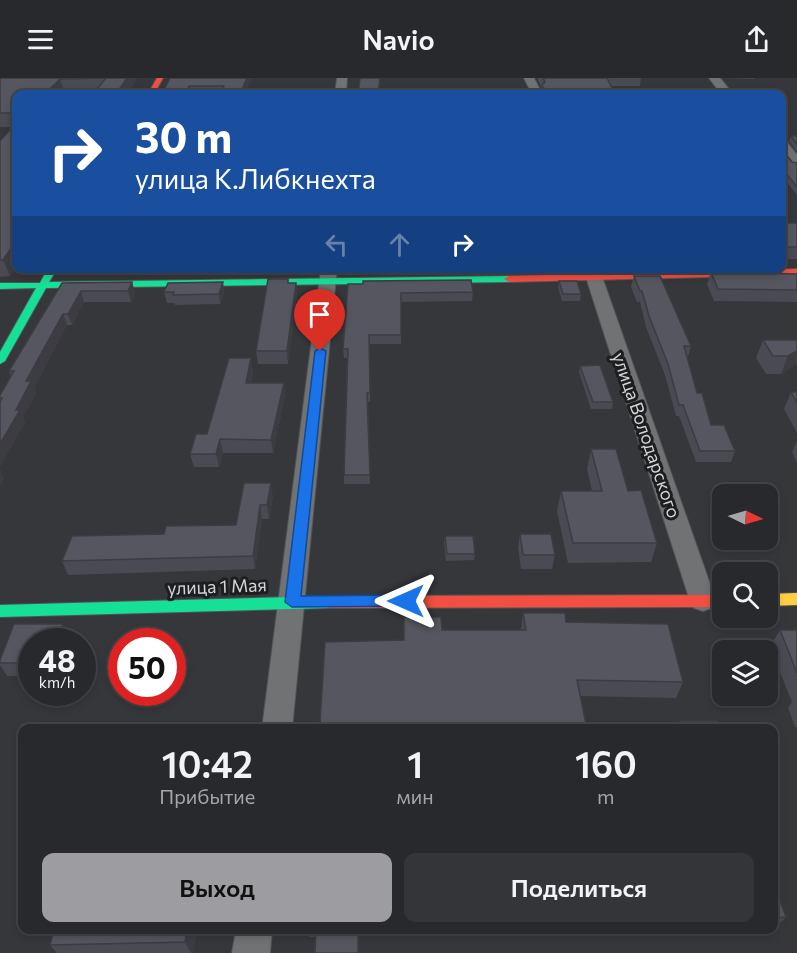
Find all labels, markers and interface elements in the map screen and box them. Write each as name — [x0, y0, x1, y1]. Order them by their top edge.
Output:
icon: menu — [24, 23, 57, 56]
text: Navio — [362, 23, 435, 56]
icon: share — [740, 23, 773, 56]
text: 30 m — [135, 110, 232, 162]
icon: right — [36, 114, 114, 192]
text: улица К.Либкнехта — [135, 162, 376, 195]
icon: left — [320, 228, 353, 261]
icon: ahead — [383, 228, 416, 261]
icon: right — [446, 228, 479, 261]
pin — [294, 289, 345, 351]
icon: arrive — [303, 298, 336, 331]
street label: улица Володарского — [608, 349, 686, 521]
north arrow — [712, 484, 778, 550]
map controls — [712, 484, 778, 706]
button: search — [712, 562, 778, 628]
position arrow — [374, 569, 438, 633]
street label: улица 1 Мая — [167, 573, 267, 599]
speed limit sign: 50 — [108, 628, 186, 706]
button: layers — [712, 640, 778, 706]
text: 48 — [39, 641, 75, 678]
text: km/h — [39, 673, 75, 691]
text: 10:42 — [162, 741, 253, 785]
text: 1 — [407, 741, 423, 785]
text: 160 — [575, 741, 637, 785]
text: Прибытие — [159, 784, 255, 808]
text: мин — [397, 784, 434, 808]
text: m — [597, 784, 615, 808]
button: Выход — [42, 853, 392, 922]
button: Поделиться — [404, 853, 754, 922]

